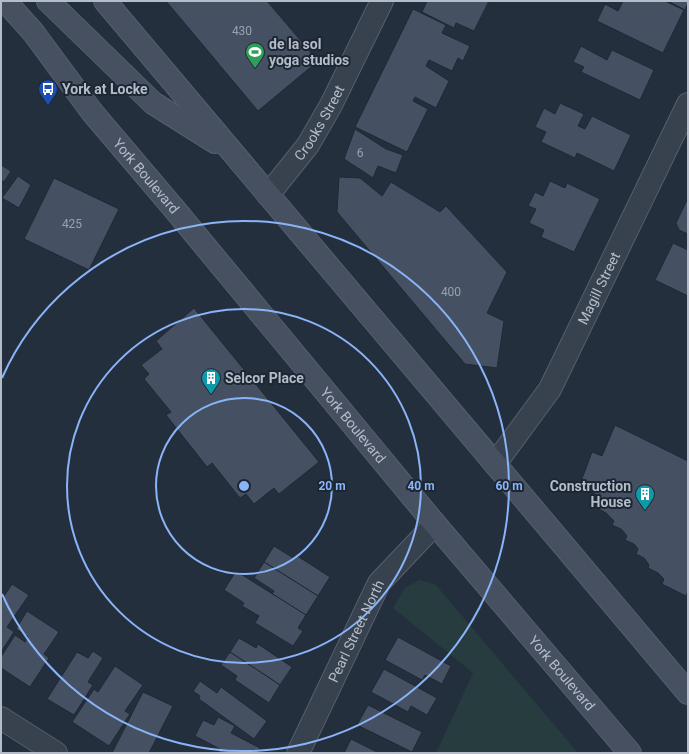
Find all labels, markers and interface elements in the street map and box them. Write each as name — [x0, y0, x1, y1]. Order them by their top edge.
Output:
house number: 430 — [232, 24, 252, 38]
place label: de la sol yoga studios — [269, 36, 349, 68]
sports icon: de la sol yoga studios — [244, 41, 266, 69]
bus stop icon: York at Locke — [37, 78, 59, 106]
place label: York at Locke — [62, 81, 148, 97]
street label: Crooks Street — [291, 82, 348, 164]
street label: York Boulevard — [110, 135, 183, 217]
house number: 6 — [357, 146, 364, 160]
house number: 425 — [62, 217, 82, 231]
street label: Magill Street — [575, 249, 623, 327]
house number: 400 — [441, 285, 461, 299]
building icon: Selcor Place — [200, 367, 222, 395]
place label: Selcor Place — [225, 370, 304, 386]
street label: York Boulevard — [317, 384, 389, 466]
place label: Construction House — [550, 478, 631, 510]
centre of rings — [237, 479, 251, 493]
text: 20 m — [318, 479, 346, 493]
text: 40 m — [407, 479, 435, 493]
text: 60 m — [495, 479, 523, 493]
building icon: Construction House — [634, 483, 656, 511]
street label: Pearl Street North — [325, 577, 387, 685]
street label: York Boulevard — [526, 632, 598, 714]

